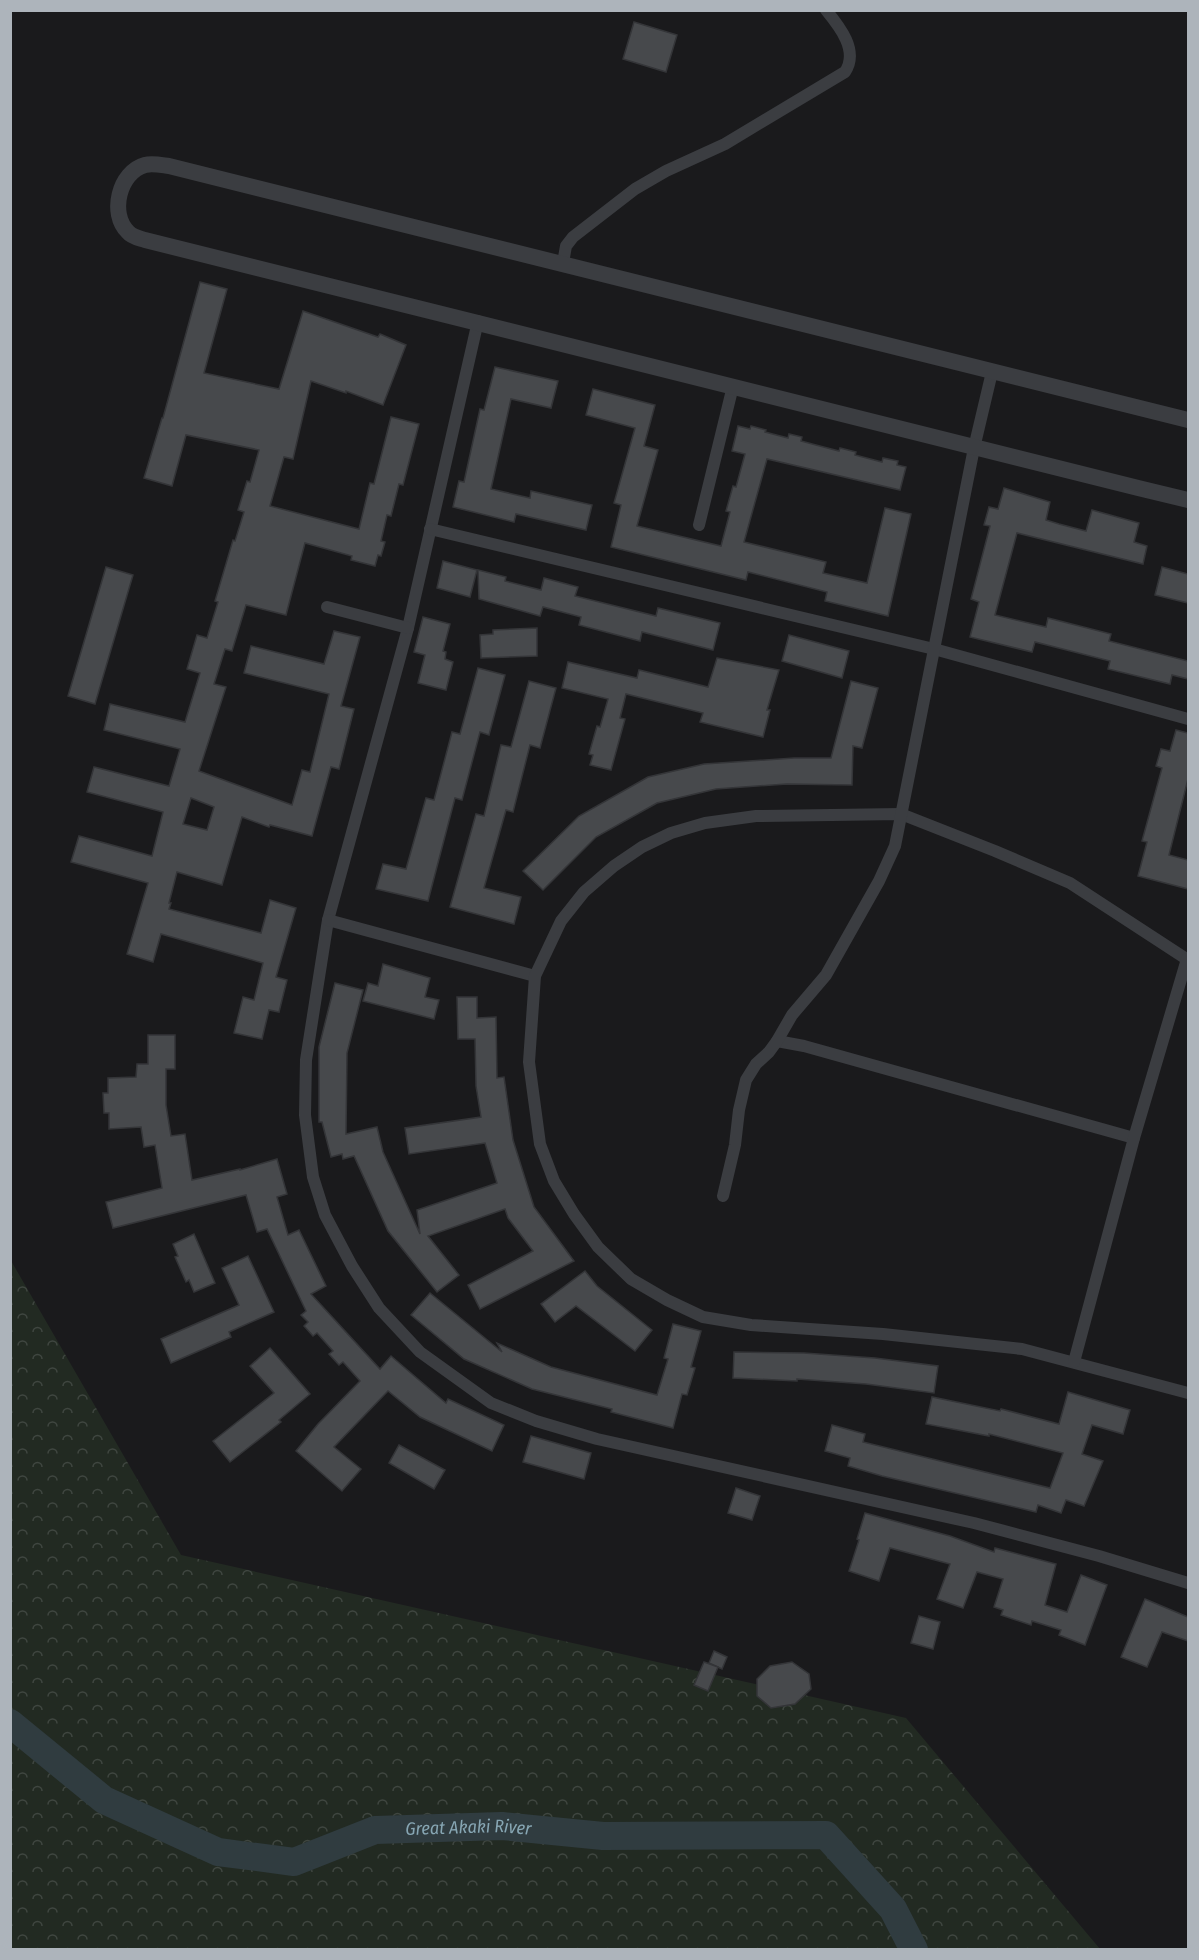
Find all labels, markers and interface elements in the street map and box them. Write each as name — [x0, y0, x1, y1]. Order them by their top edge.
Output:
water label: Great Akaki River — [405, 1815, 533, 1840]

